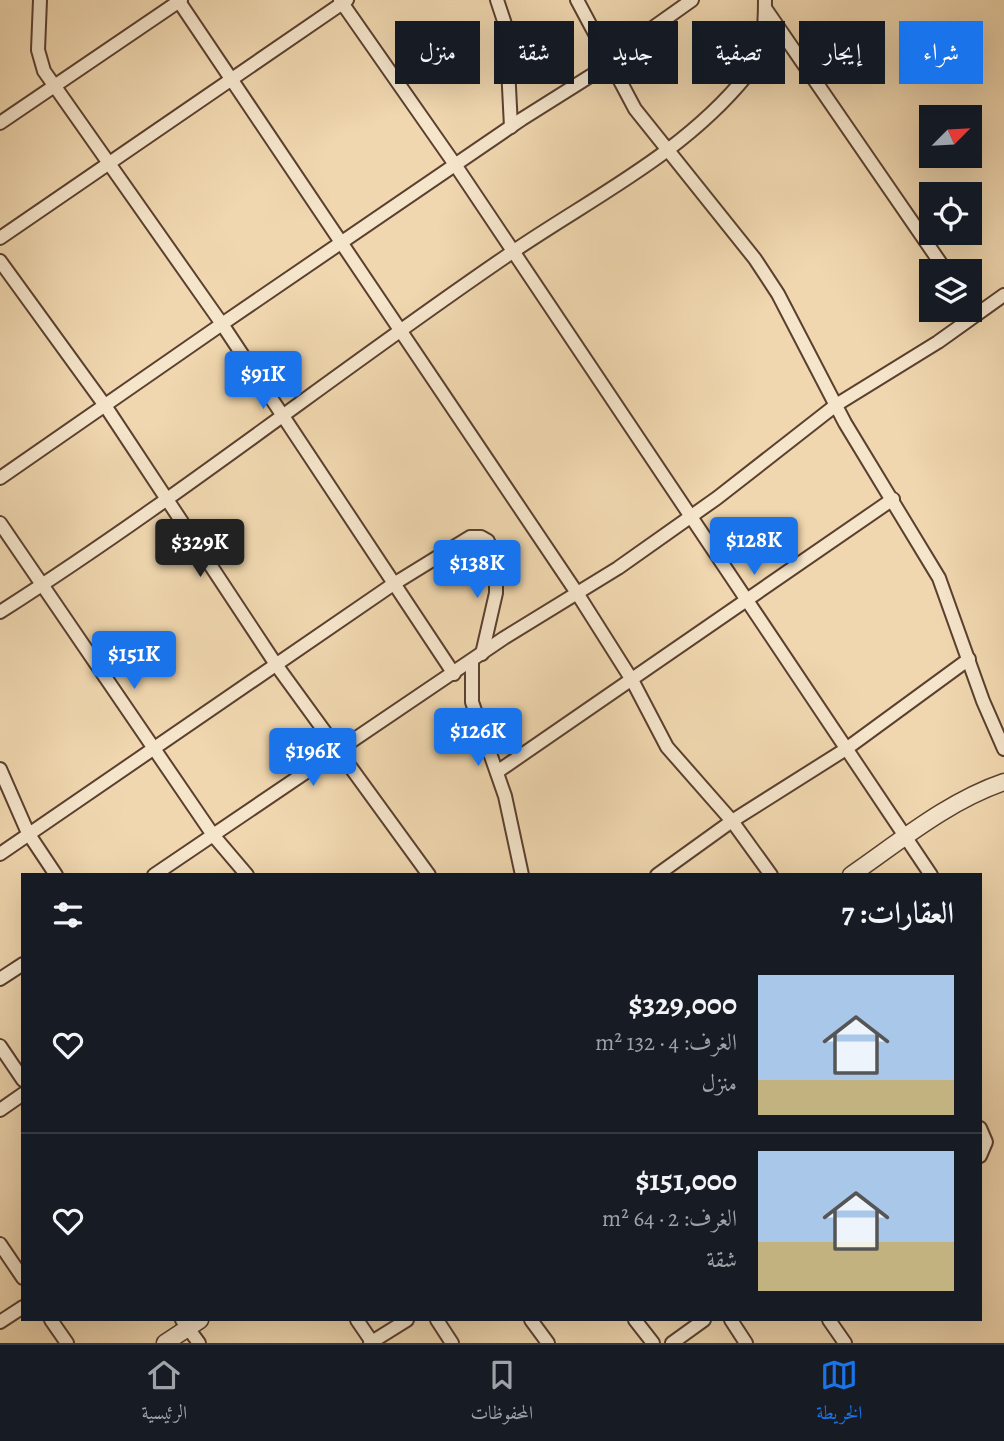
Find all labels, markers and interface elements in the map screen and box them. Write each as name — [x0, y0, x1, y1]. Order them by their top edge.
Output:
chip: منزل — [395, 21, 480, 84]
chip: شقة — [494, 21, 574, 84]
chip: جديد — [588, 21, 678, 84]
chip: تصفية — [692, 21, 785, 84]
chip: إيجار — [799, 21, 885, 84]
chip: شراء — [899, 21, 983, 84]
north arrow — [919, 105, 982, 168]
map controls — [919, 105, 982, 322]
button: locate — [919, 182, 982, 245]
button: layers — [919, 259, 982, 322]
pin: $91K — [222, 352, 304, 411]
text: $91K — [241, 358, 285, 389]
pin: $128K — [705, 518, 803, 577]
pin: $329K — [151, 520, 249, 579]
text: $128K — [726, 524, 782, 555]
text: $329K — [171, 526, 229, 557]
pin: $138K — [428, 540, 526, 600]
text: $138K — [450, 547, 505, 578]
pin: $151K — [85, 632, 183, 691]
text: $151K — [108, 638, 160, 669]
pin: $126K — [429, 708, 527, 768]
text: $126K — [450, 715, 506, 746]
pin: $196K — [264, 728, 362, 788]
text: $196K — [285, 735, 341, 766]
text: العقارات: 7 — [842, 893, 954, 933]
icon: filters — [49, 896, 87, 934]
text: $329,000 — [628, 984, 737, 1024]
icon: home — [814, 1003, 898, 1087]
icon: heart — [49, 1026, 87, 1064]
text: الغرف: 4 · 132 m² — [595, 1027, 737, 1058]
text: منزل — [702, 1068, 737, 1099]
text: $151,000 — [635, 1160, 737, 1200]
icon: home — [814, 1179, 898, 1263]
icon: heart — [49, 1202, 87, 1240]
text: الغرف: 2 · 64 m² — [602, 1203, 737, 1234]
text: شقة — [707, 1244, 737, 1275]
tab: الرئيسية — [142, 1356, 187, 1431]
tab: المحفوظات — [470, 1356, 533, 1431]
tab: الخريطة — [816, 1356, 862, 1431]

